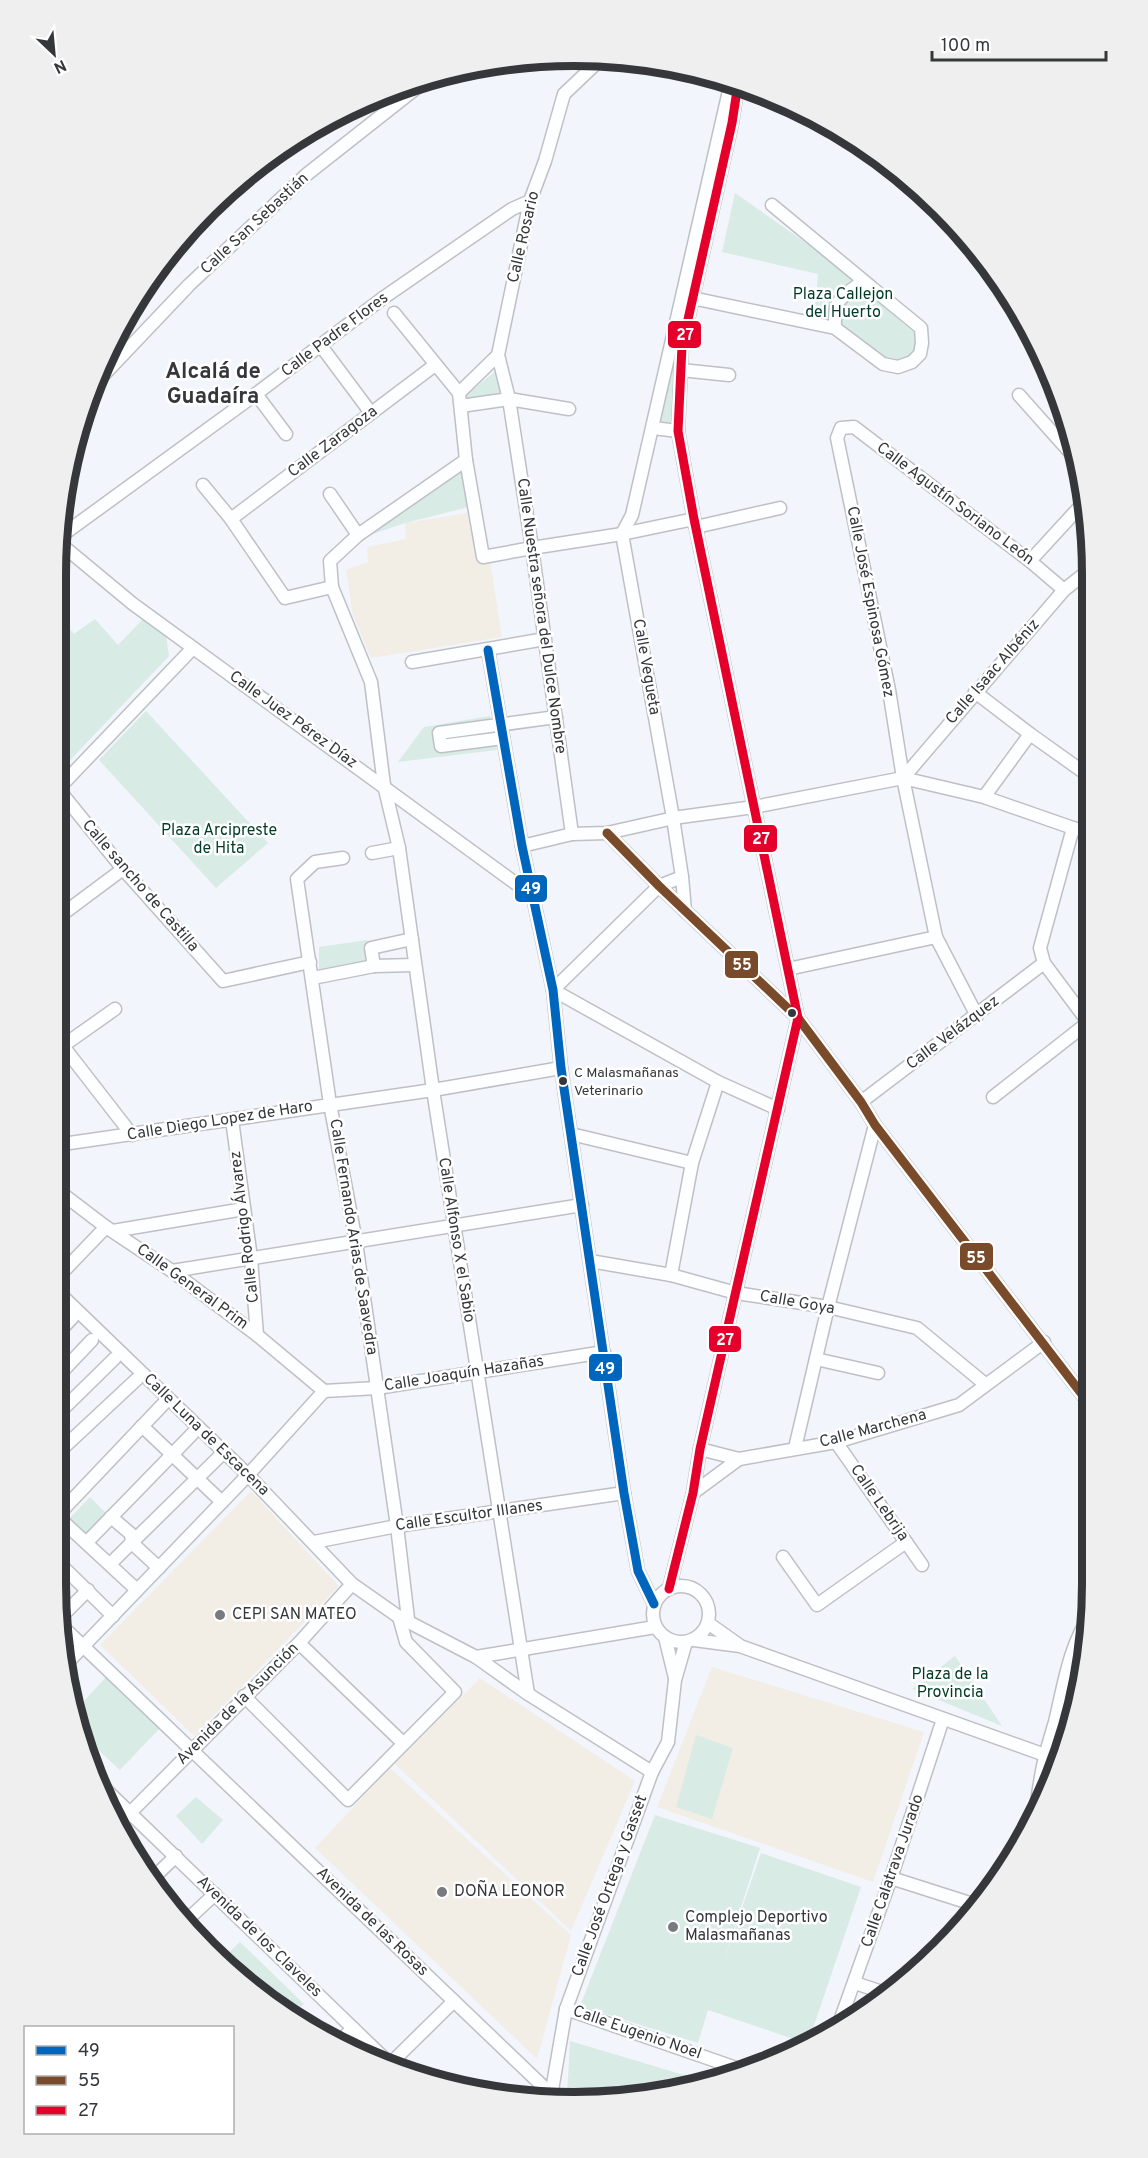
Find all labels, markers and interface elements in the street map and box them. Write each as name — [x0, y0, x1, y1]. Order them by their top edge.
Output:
north arrow — [24, 24, 84, 84]
scale bar — [932, 24, 1106, 62]
text: 100 m — [941, 35, 990, 58]
text: N — [50, 54, 69, 77]
street label: Calle San Sebastián — [197, 169, 313, 279]
street label: Calle Rosario — [504, 189, 544, 285]
park label: Plaza Callejon del Huerto — [793, 285, 893, 323]
street label: Calle Padre Flores — [277, 288, 393, 382]
line badge: 27 — [667, 320, 702, 349]
text: 27 — [676, 326, 694, 346]
district label: Alcalá de Guadaíra — [165, 359, 261, 411]
street label: Calle Zaragoza — [284, 402, 382, 482]
street label: Calle Agustín Soriano León — [872, 438, 1038, 570]
street label: Calle Nuestra señora del Dulce Nombre — [512, 477, 570, 755]
street label: Calle José Espinosa Gómez — [842, 505, 898, 699]
street label: Calle Isaac Albéniz — [942, 615, 1044, 729]
street label: Calle Vegueta — [628, 617, 664, 717]
street label: Calle Juez Pérez Díaz — [225, 667, 361, 773]
street label: Calle sancho de Castilla — [77, 816, 203, 956]
park label: Plaza Arcipreste de Hita — [161, 821, 277, 859]
line badge: 27 — [743, 824, 778, 853]
text: 27 — [752, 830, 770, 850]
line badge: 49 — [514, 874, 548, 903]
text: 49 — [521, 880, 541, 900]
line badge: 55 — [724, 950, 759, 979]
text: 55 — [732, 956, 752, 976]
street label: Calle Velázquez — [903, 991, 1003, 1075]
unlabelled marker — [786, 1007, 798, 1019]
place label: C Malasmañanas Veterinario — [574, 1065, 679, 1100]
marker: C Malasmañanas Veterinario — [557, 1075, 569, 1087]
street label: Calle Diego Lopez de Haro — [126, 1096, 314, 1146]
street label: Calle Fernando Arias de Saavedra — [324, 1117, 382, 1357]
street label: Calle Rodrigo Álvarez — [224, 1150, 264, 1304]
street label: Calle Alfonso X el Sabio — [433, 1156, 479, 1324]
street label: Calle General Prim — [132, 1240, 252, 1334]
line badge: 55 — [959, 1242, 994, 1271]
text: 55 — [966, 1249, 986, 1269]
street label: Calle Goya — [758, 1287, 836, 1319]
line badge: 27 — [708, 1325, 742, 1353]
text: 27 — [716, 1331, 734, 1351]
street label: Calle Joaquín Hazañas — [383, 1351, 545, 1397]
line badge: 49 — [588, 1353, 623, 1382]
text: 49 — [595, 1360, 615, 1380]
street label: Calle Luna de Escacena — [139, 1370, 273, 1500]
street label: Calle Marchena — [817, 1405, 929, 1453]
street label: Calle Lebrija — [845, 1461, 913, 1545]
street label: Calle Escultor Illanes — [394, 1496, 544, 1536]
place label: CEPI SAN MATEO — [232, 1605, 357, 1625]
marker: CEPI SAN MATEO — [213, 1608, 227, 1622]
street label: Avenida de la Asunción — [173, 1639, 303, 1769]
park label: Plaza de la Provincia — [912, 1665, 988, 1703]
street label: Calle José Ortega y Gasset — [568, 1792, 652, 1980]
street label: Calle Calatrava Jurado — [857, 1792, 929, 1950]
street label: Avenida de las Rosas — [312, 1863, 432, 1981]
street label: Avenida de los Claveles — [192, 1872, 326, 2002]
place label: DOÑA LEONOR — [454, 1879, 565, 1902]
marker: DOÑA LEONOR — [435, 1885, 449, 1899]
place label: Complejo Deportivo Malasmañanas — [685, 1908, 828, 1946]
marker: Complejo Deportivo Malasmañanas — [666, 1920, 680, 1934]
street label: Calle Eugenio Noel — [570, 2002, 704, 2064]
legend — [24, 2026, 234, 2134]
text: 49 — [78, 2040, 100, 2063]
text: 55 — [78, 2070, 100, 2093]
text: 27 — [78, 2100, 98, 2123]

